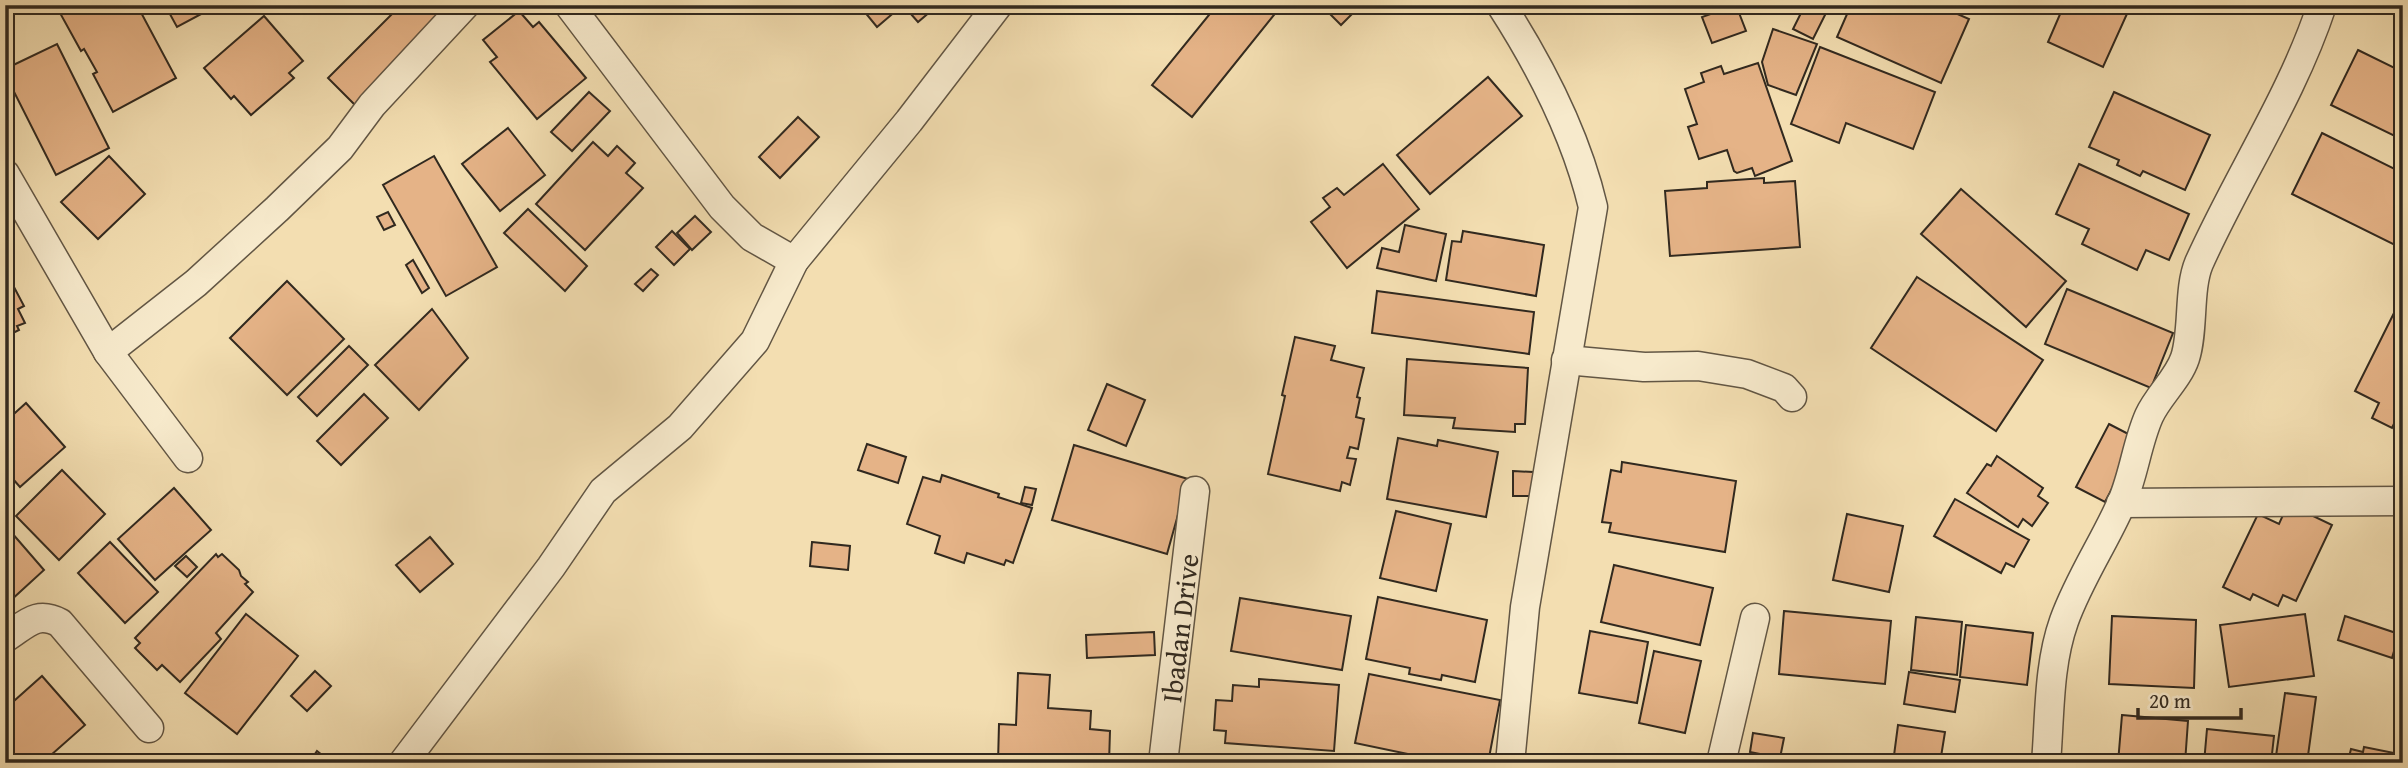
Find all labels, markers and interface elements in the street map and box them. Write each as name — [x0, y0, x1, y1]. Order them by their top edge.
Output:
street label: Ibadan Drive — [1150, 551, 1208, 704]
scale bar — [2138, 677, 2242, 721]
text: 20 m — [2149, 685, 2191, 716]

